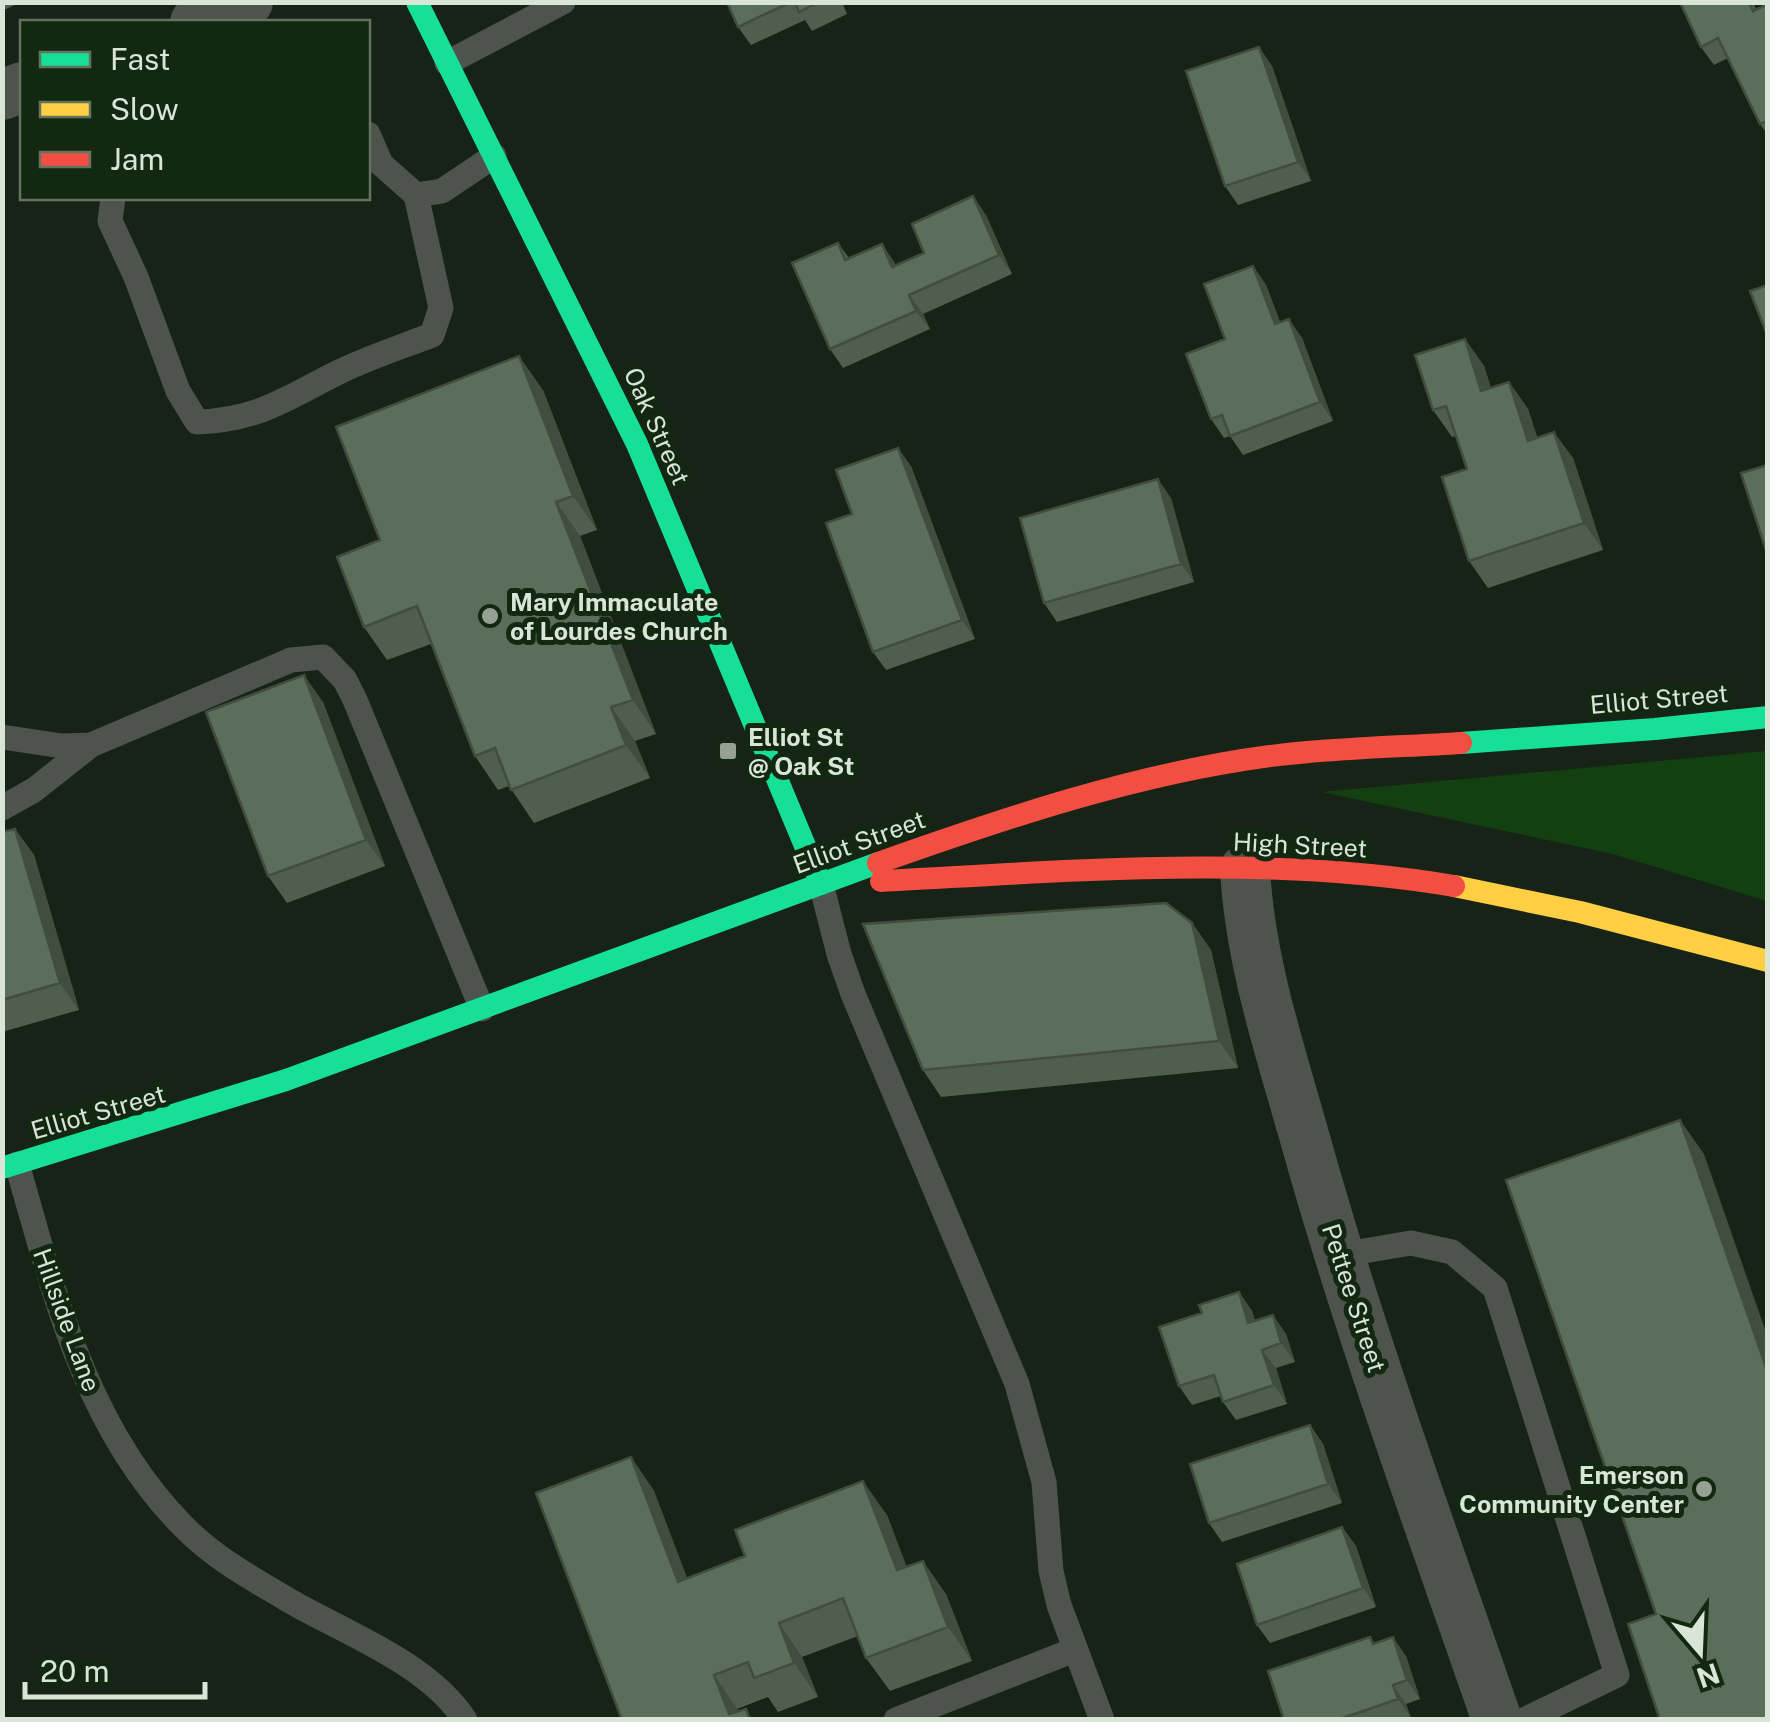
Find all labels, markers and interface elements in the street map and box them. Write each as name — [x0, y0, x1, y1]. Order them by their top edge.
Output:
legend — [20, 20, 370, 200]
text: Fast — [110, 41, 170, 77]
text: Slow — [110, 91, 179, 127]
text: Jam — [110, 141, 164, 177]
street label: Oak Street — [618, 363, 696, 489]
place label: Mary Immaculate of Lourdes Church — [510, 587, 728, 646]
marker: Mary Immaculate of Lourdes Church — [479, 605, 501, 627]
street label: Elliot Street — [1589, 678, 1729, 720]
place label: Elliot St @ Oak St — [748, 722, 854, 781]
marker: Elliot St @ Oak St — [717, 740, 739, 762]
street label: Elliot Street — [789, 804, 929, 880]
street label: High Street — [1232, 827, 1368, 863]
street label: Elliot Street — [27, 1079, 169, 1145]
street label: Pettee Street — [1316, 1220, 1392, 1376]
street label: Hillside Lane — [27, 1244, 107, 1396]
place label: Emerson Community Center — [1459, 1460, 1684, 1519]
marker: Emerson Community Center — [1693, 1478, 1715, 1500]
north arrow — [1650, 1602, 1750, 1702]
scale bar — [25, 1637, 205, 1699]
text: 20 m — [40, 1653, 109, 1689]
text: N — [1693, 1657, 1724, 1695]

